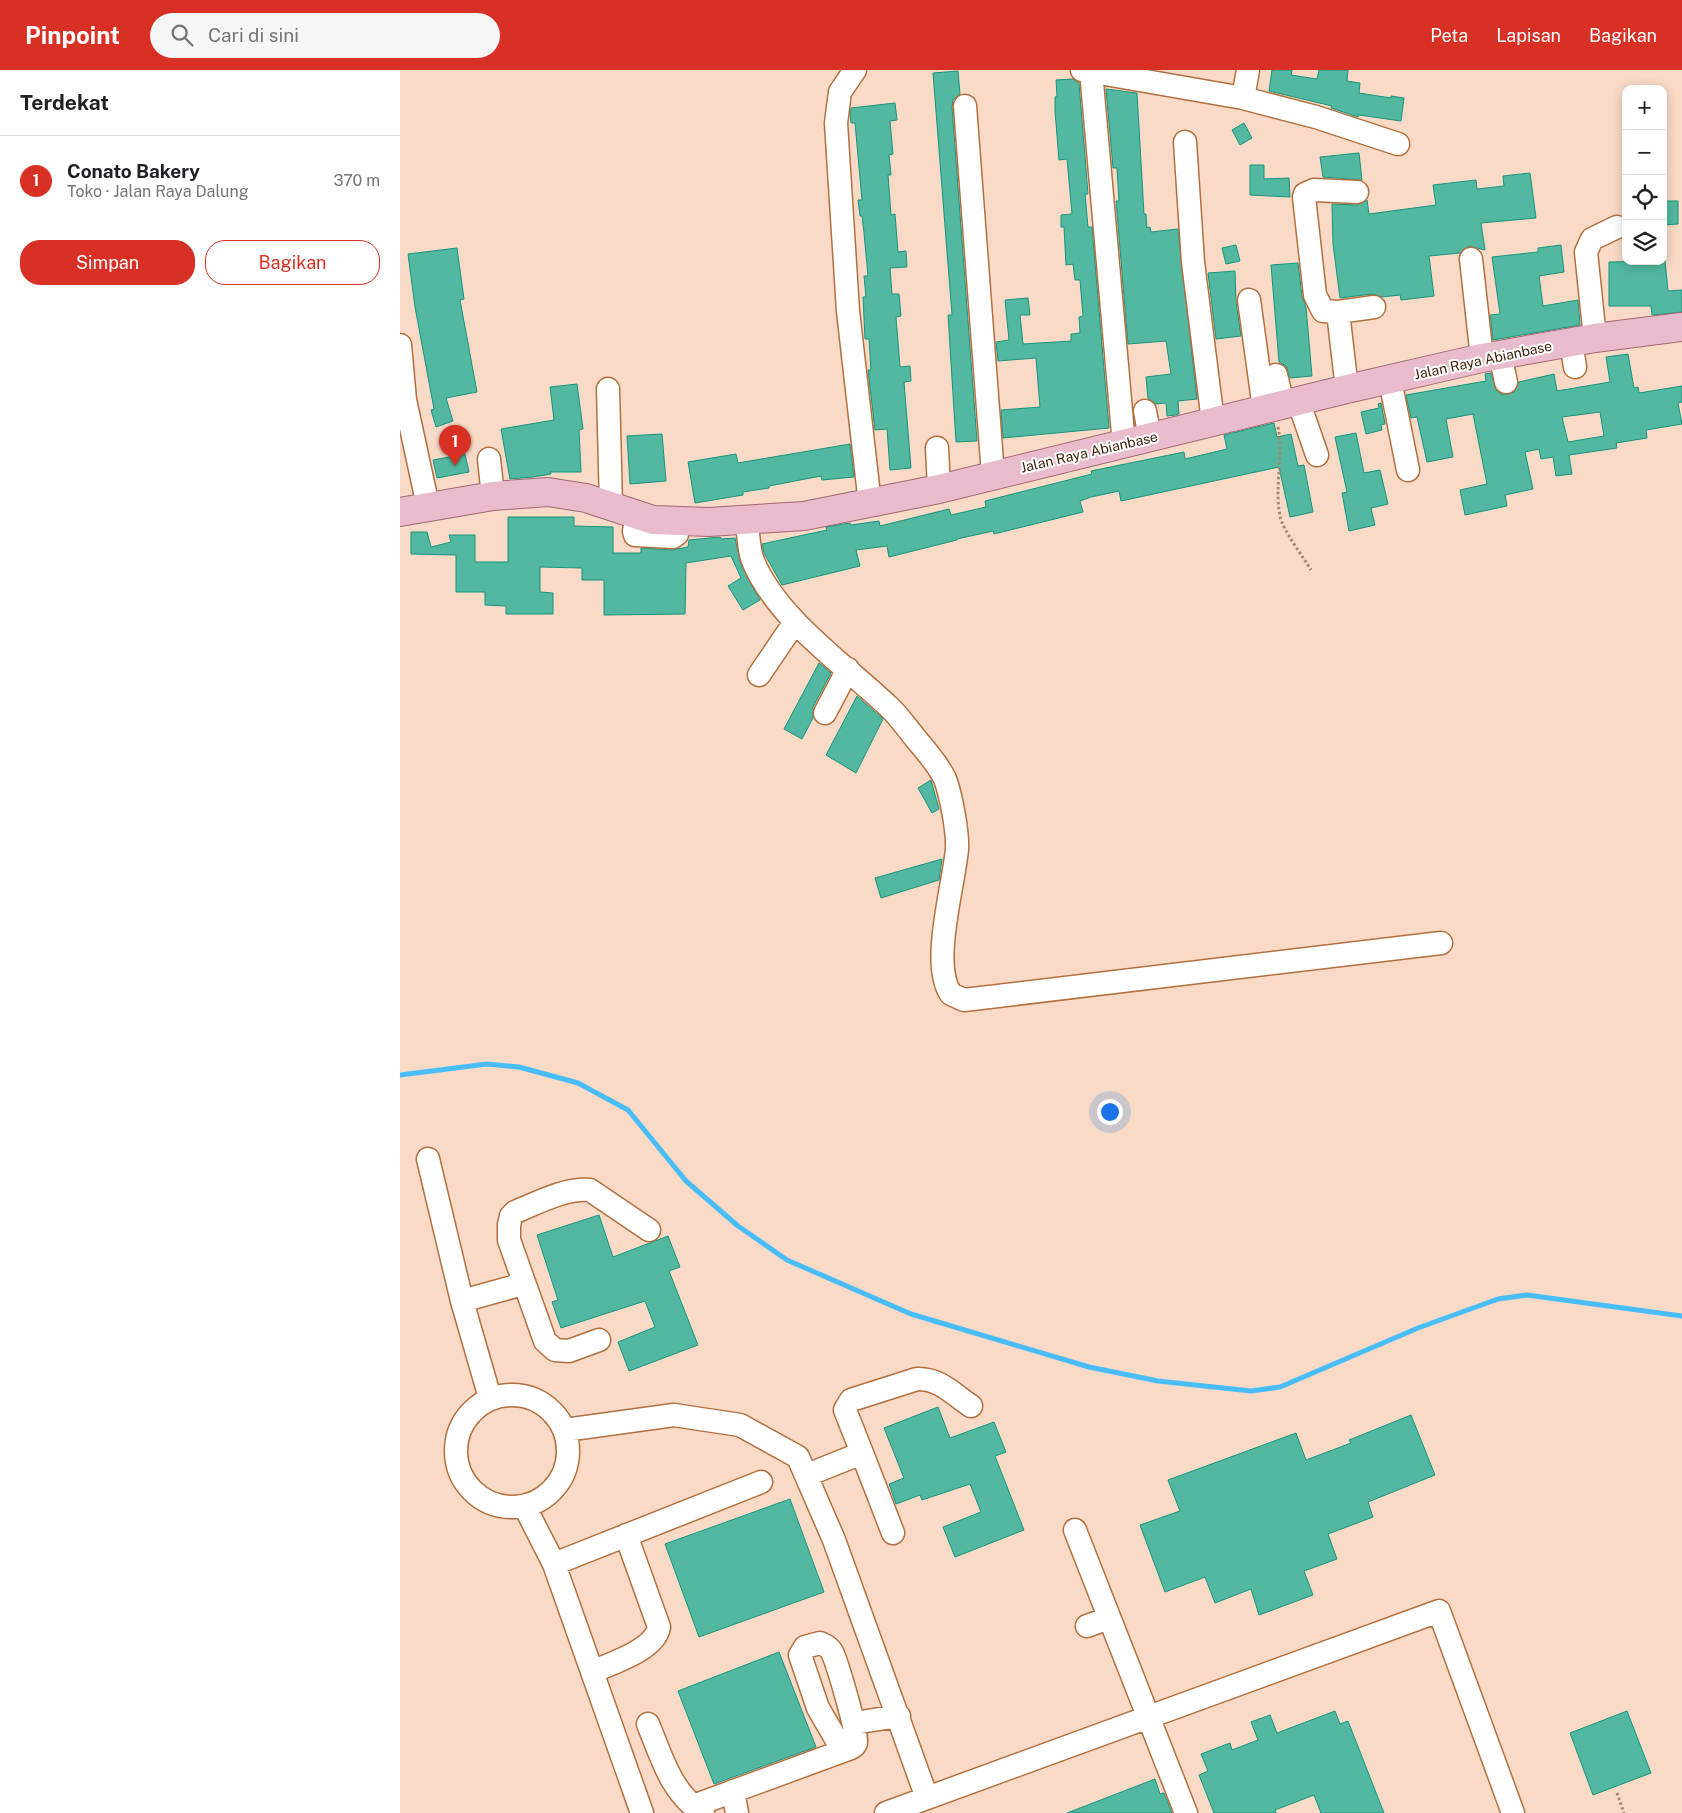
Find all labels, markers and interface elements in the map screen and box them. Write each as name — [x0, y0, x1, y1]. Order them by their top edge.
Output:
search box — [150, 13, 500, 58]
text: Pinpoint — [25, 21, 120, 49]
icon: search — [168, 21, 196, 49]
text: Cari di sini — [208, 24, 299, 46]
text: Peta — [1430, 25, 1468, 46]
text: Lapisan — [1496, 25, 1561, 46]
text: Bagikan — [1589, 25, 1657, 46]
map controls — [1622, 85, 1667, 265]
button: + — [1622, 85, 1667, 130]
text: Terdekat — [20, 90, 109, 115]
button: − — [1622, 130, 1667, 175]
text: Conato Bakery — [67, 160, 200, 182]
text: 1 — [33, 171, 39, 190]
text: 370 m — [333, 171, 380, 190]
button: locate — [1622, 175, 1667, 220]
text: Toko · Jalan Raya Dalung — [67, 182, 249, 201]
button: layers — [1622, 220, 1667, 265]
button: Simpan — [20, 240, 195, 285]
button: Bagikan — [205, 240, 380, 285]
street label: Jalan Raya Abianbase — [1413, 338, 1553, 382]
pin: 1 — [439, 425, 471, 466]
street label: Jalan Raya Abianbase — [1019, 428, 1159, 476]
your location — [1097, 1099, 1123, 1125]

